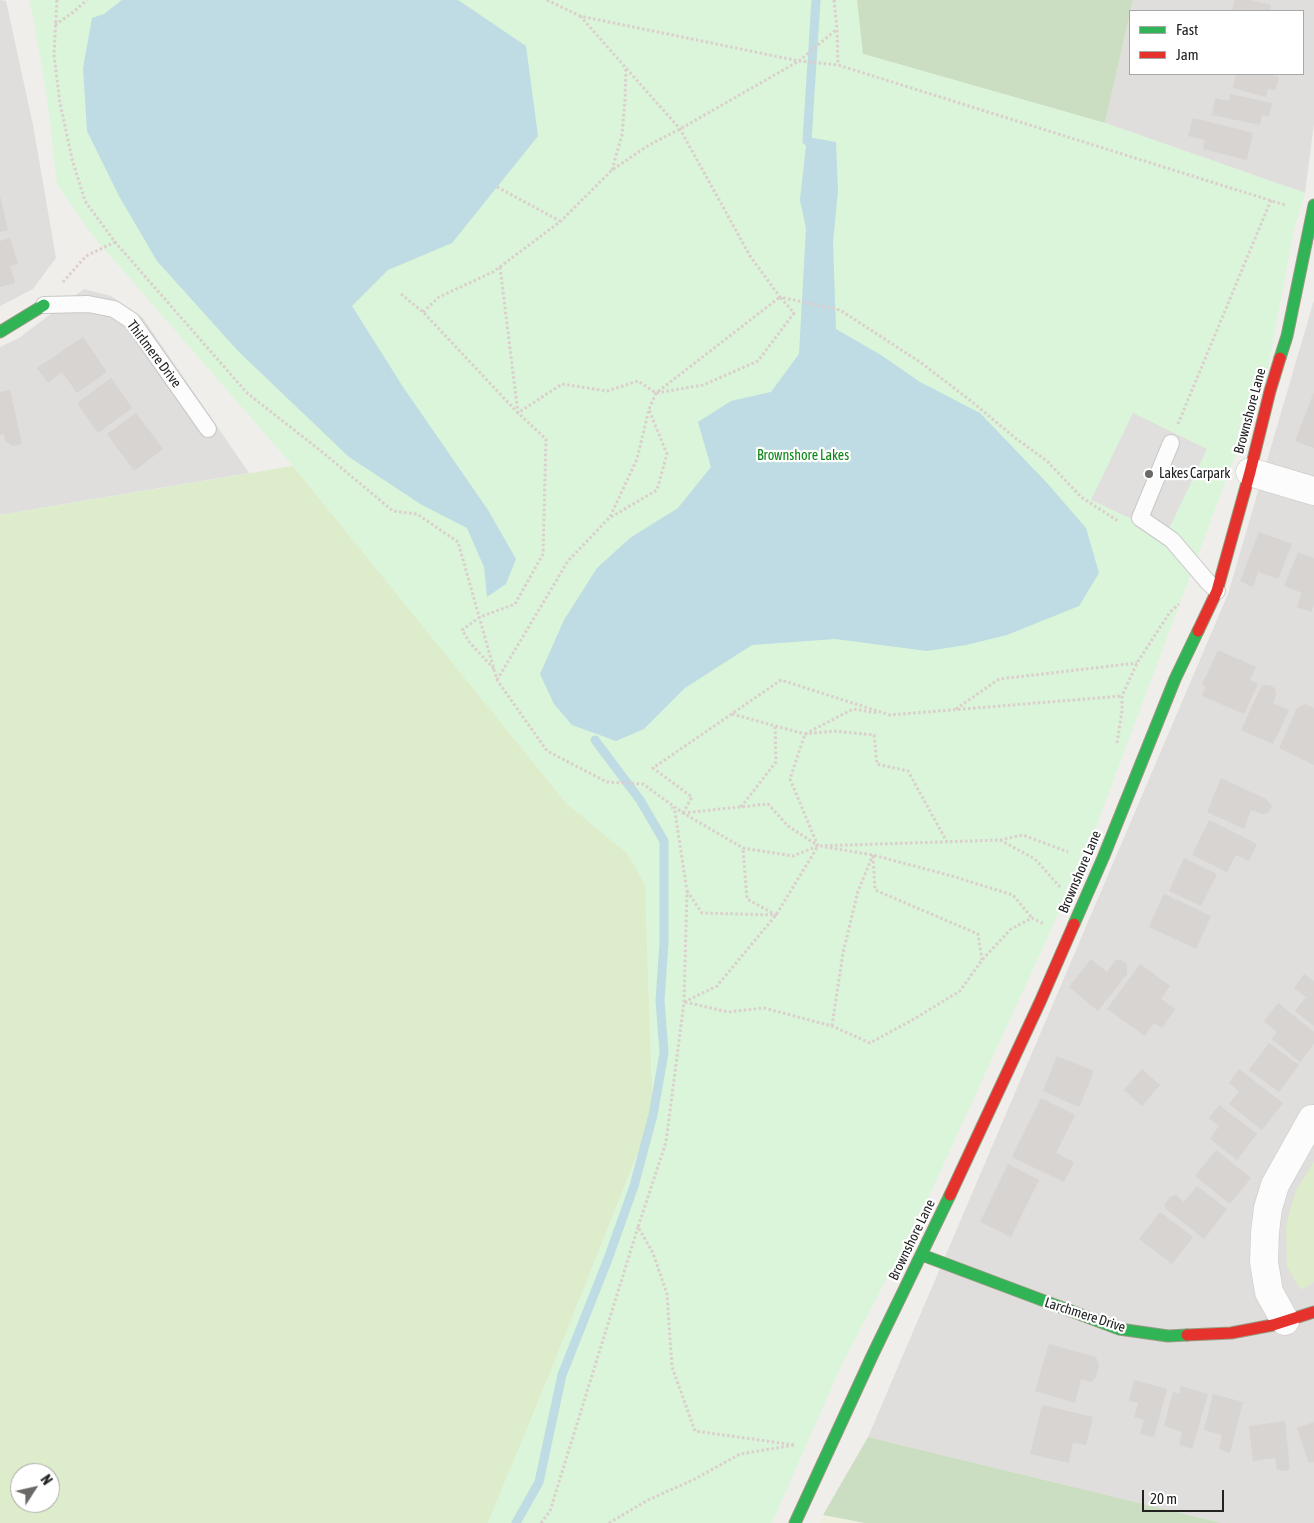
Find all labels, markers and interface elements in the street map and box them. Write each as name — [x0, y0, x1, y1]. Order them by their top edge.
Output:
legend — [1129, 10, 1304, 75]
text: Fast — [1176, 21, 1198, 38]
text: Jam — [1176, 46, 1199, 63]
street label: Thirlmere Drive — [123, 317, 185, 391]
street label: Brownshore Lane — [1230, 366, 1270, 456]
park label: Brownshore Lakes — [757, 448, 849, 464]
place label: Lakes Carpark — [1159, 466, 1230, 482]
marker: Lakes Carpark — [1143, 468, 1155, 480]
street label: Brownshore Lane — [1055, 828, 1105, 916]
street label: Brownshore Lane — [885, 1197, 939, 1283]
street label: Larchmere Drive — [1042, 1294, 1128, 1336]
north arrow — [10, 1463, 60, 1513]
text: N — [38, 1472, 55, 1488]
scale bar — [1144, 1480, 1226, 1512]
text: 20 m — [1150, 1490, 1177, 1507]

